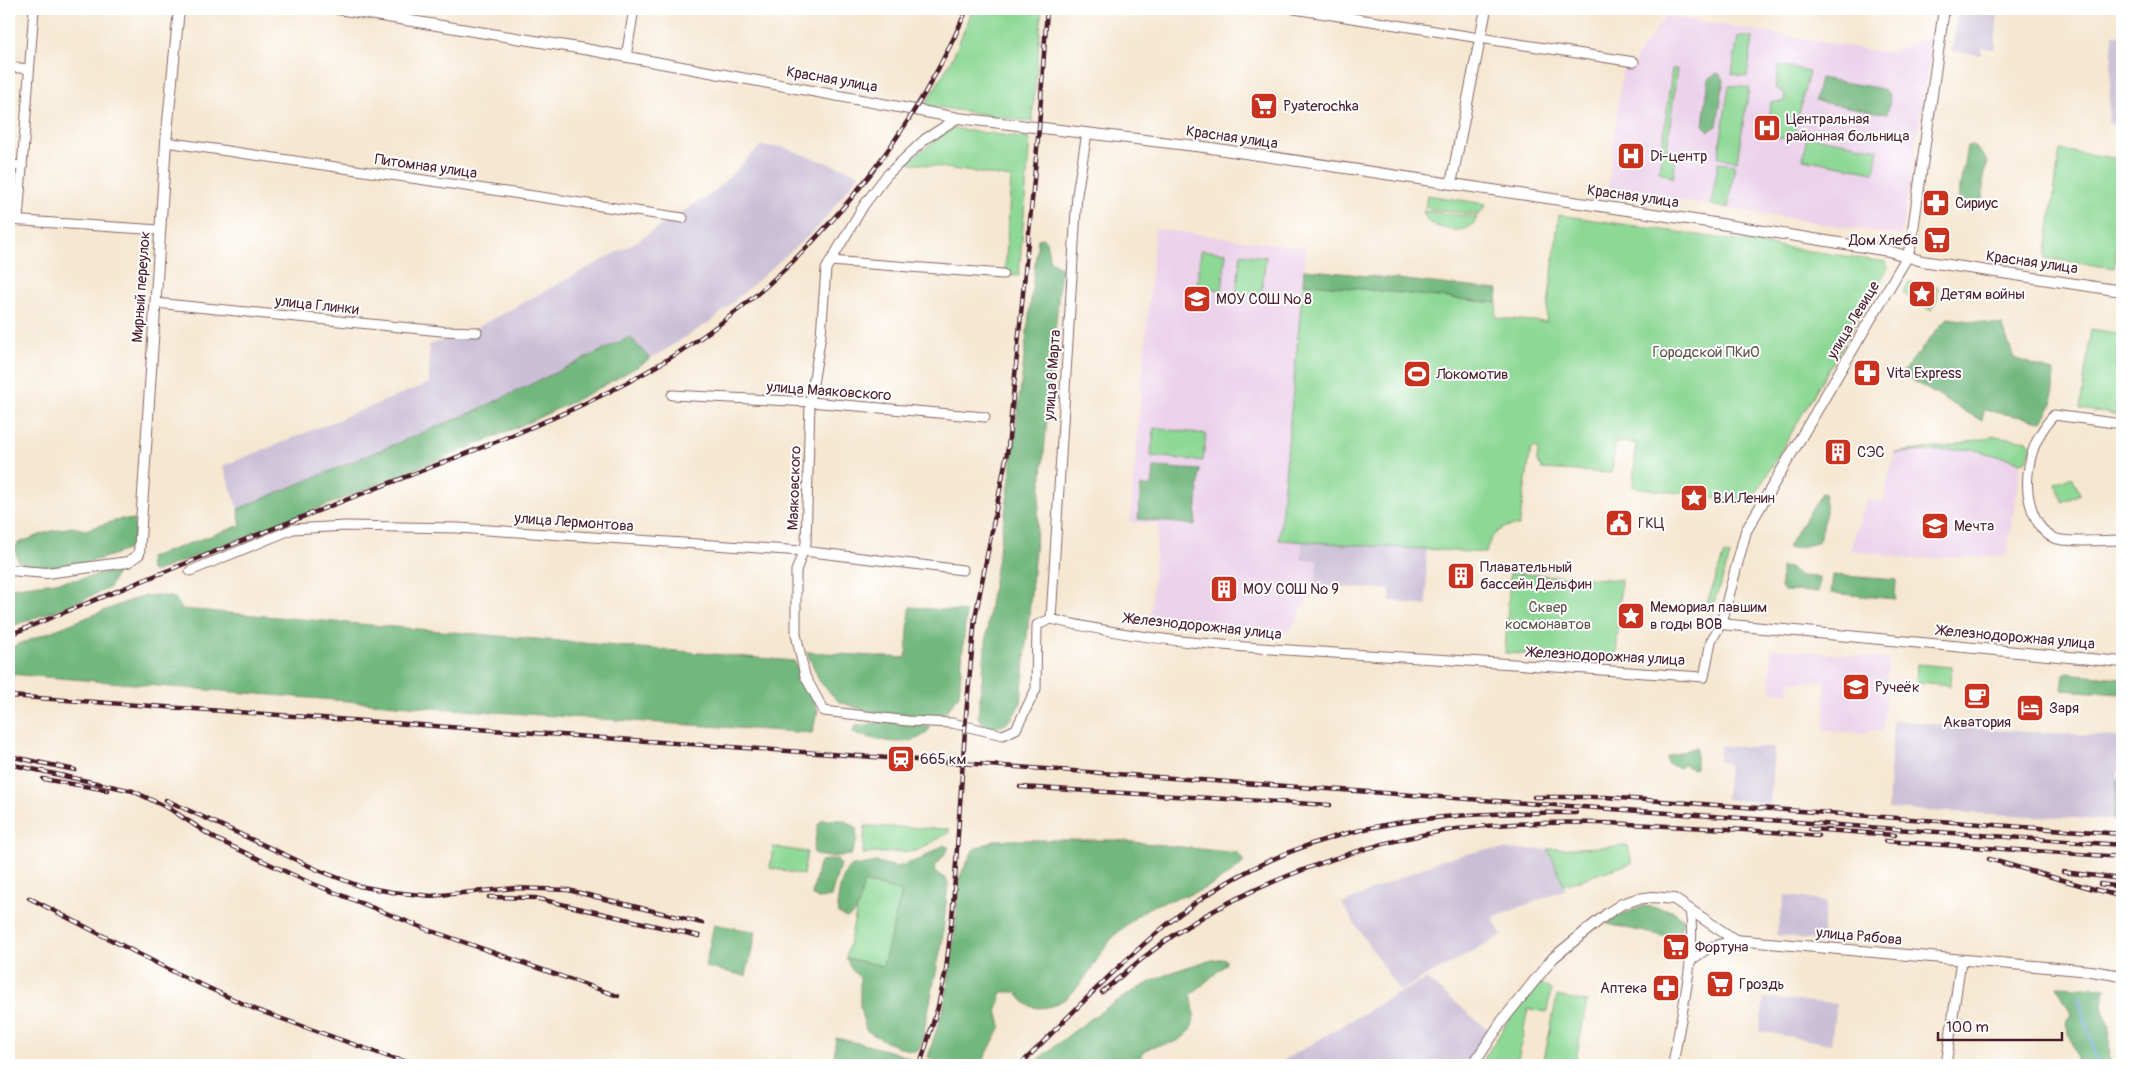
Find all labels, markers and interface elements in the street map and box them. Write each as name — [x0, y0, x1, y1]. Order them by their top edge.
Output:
street label: Красная улица — [785, 62, 879, 97]
supermarket icon: Pyaterochka — [1249, 91, 1279, 121]
place label: Pyaterochka — [1283, 97, 1359, 116]
place label: Центральная районная больница — [1786, 110, 1910, 146]
hospital icon: Центральная районная больница — [1752, 113, 1782, 143]
street label: Красная улица — [1185, 122, 1279, 153]
hospital icon: Di-центр — [1616, 141, 1646, 171]
place label: Di-центр — [1650, 147, 1707, 166]
street label: Питомная улица — [373, 150, 478, 183]
street label: Красная улица — [1586, 181, 1680, 212]
pharmacy icon: Сириус — [1921, 188, 1951, 218]
place label: Сириус — [1955, 194, 1999, 213]
supermarket icon: Дом Хлеба — [1922, 225, 1952, 255]
street label: Мирный переулок — [128, 230, 155, 343]
place label: Дом Хлеба — [1848, 231, 1918, 250]
street label: Красная улица — [1985, 247, 2079, 278]
street label: улица Левице — [1822, 277, 1885, 364]
place icon: Детям войны — [1907, 279, 1937, 309]
school or university icon: МОУ СОШ № 8 — [1182, 284, 1212, 314]
place label: Детям войны — [1940, 285, 2025, 304]
place label: МОУ СОШ № 8 — [1216, 290, 1312, 309]
street label: улица Глинки — [273, 292, 360, 319]
street label: улица 8 Марта — [1040, 329, 1065, 422]
park label: Городской ПКиО — [1652, 343, 1760, 362]
pharmacy icon: Vita Express — [1852, 358, 1882, 388]
sports icon: Локомотив — [1402, 359, 1432, 389]
place label: Vita Express — [1886, 364, 1962, 383]
place label: Локомотив — [1435, 365, 1508, 384]
street label: улица Маяковского — [765, 378, 892, 405]
building icon: СЭС — [1823, 437, 1853, 467]
place label: СЭС — [1857, 443, 1885, 462]
street label: Маяковского — [784, 445, 805, 531]
place icon: В.И.Ленин — [1679, 483, 1709, 513]
place label: В.И.Ленин — [1713, 489, 1775, 508]
public building icon: ГКЦ — [1604, 508, 1634, 538]
street label: улица Лермонтова — [513, 509, 634, 536]
school or university icon: Мечта — [1920, 511, 1950, 541]
place label: ГКЦ — [1638, 514, 1665, 533]
place label: Мечта — [1954, 517, 1994, 536]
place label: Плавательный бассейн Дельфин — [1480, 558, 1592, 594]
building icon: Плавательный бассейн Дельфин — [1446, 561, 1476, 591]
building icon: МОУ СОШ № 9 — [1209, 574, 1239, 604]
place label: МОУ СОШ № 9 — [1243, 580, 1339, 599]
park label: Сквер космонавтов — [1505, 598, 1591, 634]
place label: Мемориал павшим в годы ВОВ — [1650, 598, 1767, 634]
place icon: Мемориал павшим в годы ВОВ — [1616, 601, 1646, 631]
street label: Железнодорожная улица — [1121, 609, 1283, 644]
street label: Железнодорожная улица — [1934, 621, 2096, 654]
street label: Железнодорожная улица — [1524, 643, 1686, 670]
school or university icon: Ручеёк — [1841, 672, 1871, 702]
place label: Ручеёк — [1875, 678, 1920, 697]
cafe icon: Акватория — [1962, 681, 1992, 711]
hotel icon: Заря — [2015, 693, 2045, 723]
place label: Заря — [2049, 699, 2079, 718]
place label: Акватория — [1943, 713, 2011, 732]
station icon: 665 км — [886, 744, 916, 774]
place label: 665 км — [920, 750, 967, 769]
street label: улица Рябова — [1814, 923, 1903, 950]
supermarket icon: Фортуна — [1661, 932, 1691, 962]
place label: Фортуна — [1695, 938, 1749, 957]
supermarket icon: Гроздь — [1705, 969, 1735, 999]
pharmacy icon: Аптека — [1651, 973, 1681, 1003]
place label: Гроздь — [1739, 975, 1785, 994]
place label: Аптека — [1600, 979, 1647, 998]
scale bar — [1938, 1009, 2062, 1041]
text: 100 m — [1946, 1018, 1989, 1037]

